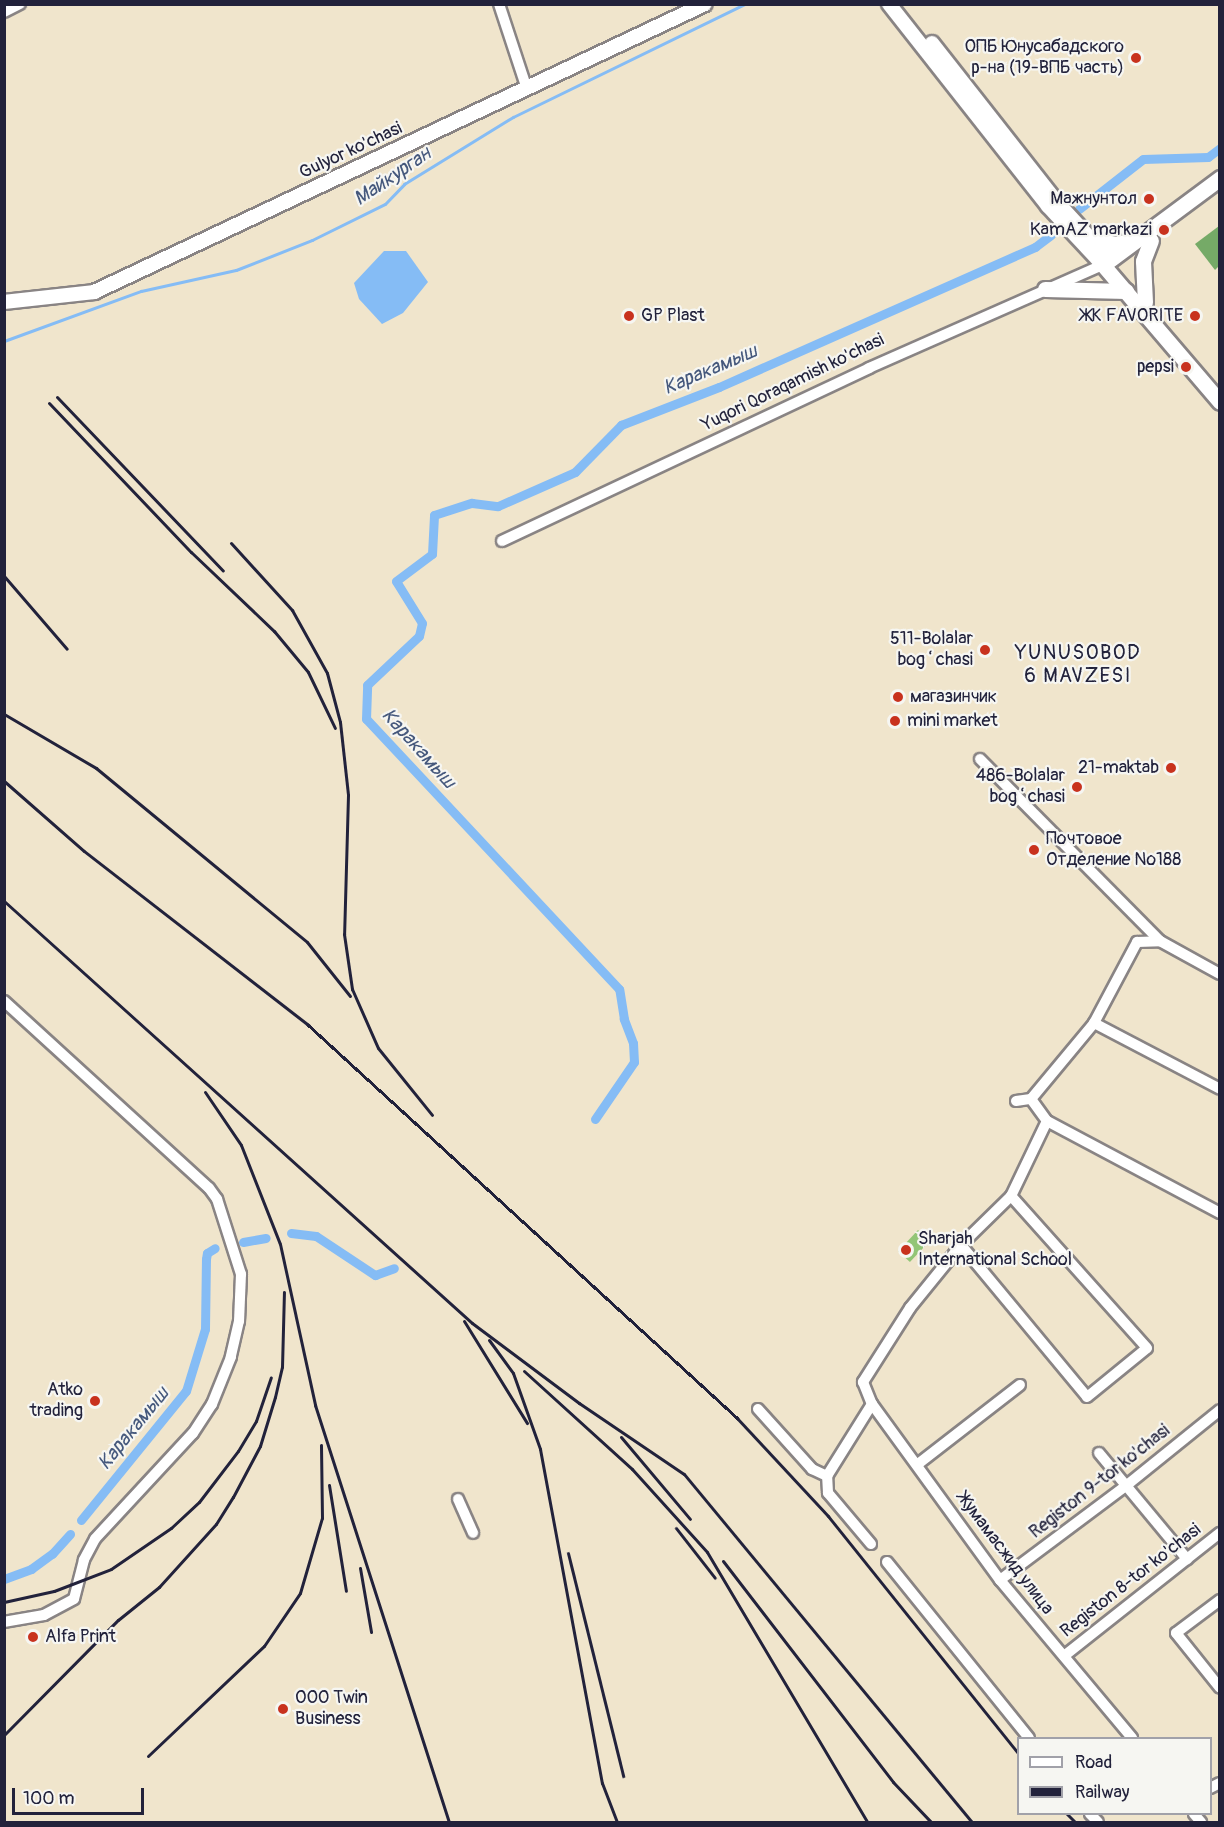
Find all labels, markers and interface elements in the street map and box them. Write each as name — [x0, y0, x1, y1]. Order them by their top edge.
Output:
place label: ОПБ Юнусабадского р-на (19-ВПБ часть) — [965, 37, 1124, 80]
marker: ОПБ Юнусабадского р-на (19-ВПБ часть) — [1129, 51, 1143, 65]
street label: Gulyor ko'chasi — [296, 118, 406, 184]
water label: Майкурган — [349, 142, 435, 210]
place label: Мажнунтол — [1050, 188, 1137, 210]
marker: Мажнунтол — [1142, 192, 1156, 206]
place label: KamAZ markazi — [1030, 219, 1152, 241]
marker: KamAZ markazi — [1157, 223, 1171, 237]
place label: GP Plast — [641, 305, 705, 327]
place label: ЖК FAVORITE — [1081, 305, 1183, 327]
marker: GP Plast — [622, 309, 636, 323]
marker: ЖК FAVORITE — [1188, 309, 1202, 323]
street label: Yuqori Qoraqamish ko'chasi — [698, 329, 888, 437]
water label: Каракамыш — [660, 339, 760, 399]
place label: pepsi — [1137, 356, 1174, 378]
marker: pepsi — [1179, 360, 1193, 374]
place label: 511-Bolalar bogʻchasi — [890, 629, 973, 672]
district label: YUNUSOBOD 6 MAVZESI — [1015, 640, 1141, 687]
marker: 511-Bolalar bogʻchasi — [978, 643, 992, 657]
place label: магазинчик — [910, 686, 997, 708]
marker: магазинчик — [891, 690, 905, 704]
water label: Каракамыш — [377, 703, 461, 793]
place label: mini market — [907, 710, 998, 732]
marker: mini market — [888, 714, 902, 728]
place label: 21-maktab — [1078, 757, 1159, 779]
marker: 21-maktab — [1164, 761, 1178, 775]
place label: 486-Bolalar bogʻchasi — [976, 766, 1065, 808]
marker: 486-Bolalar bogʻchasi — [1070, 780, 1084, 794]
place label: Почтовое Отделение №188 — [1046, 829, 1181, 872]
marker: Почтовое Отделение №188 — [1027, 843, 1041, 857]
place label: Sharjah International School — [918, 1229, 1072, 1272]
marker: Sharjah International School — [899, 1243, 913, 1257]
place label: Atko trading — [30, 1380, 83, 1422]
water label: Каракамыш — [92, 1382, 174, 1474]
marker: Atko trading — [88, 1394, 102, 1408]
street label: Registon 9-tor ko'chasi — [1025, 1420, 1175, 1544]
street label: Жумамасжид улица — [952, 1489, 1058, 1619]
street label: Registon 8-tor ko'chasi — [1056, 1519, 1206, 1643]
place label: Alfa Print — [45, 1626, 116, 1648]
marker: Alfa Print — [26, 1630, 40, 1644]
place label: ООО Twin Business — [295, 1688, 368, 1730]
marker: ООО Twin Business — [276, 1702, 290, 1716]
legend — [1017, 1737, 1212, 1815]
text: Road — [1075, 1751, 1112, 1774]
scale bar — [15, 1776, 147, 1814]
text: Railway — [1075, 1781, 1130, 1804]
text: 100 m — [23, 1787, 75, 1810]

